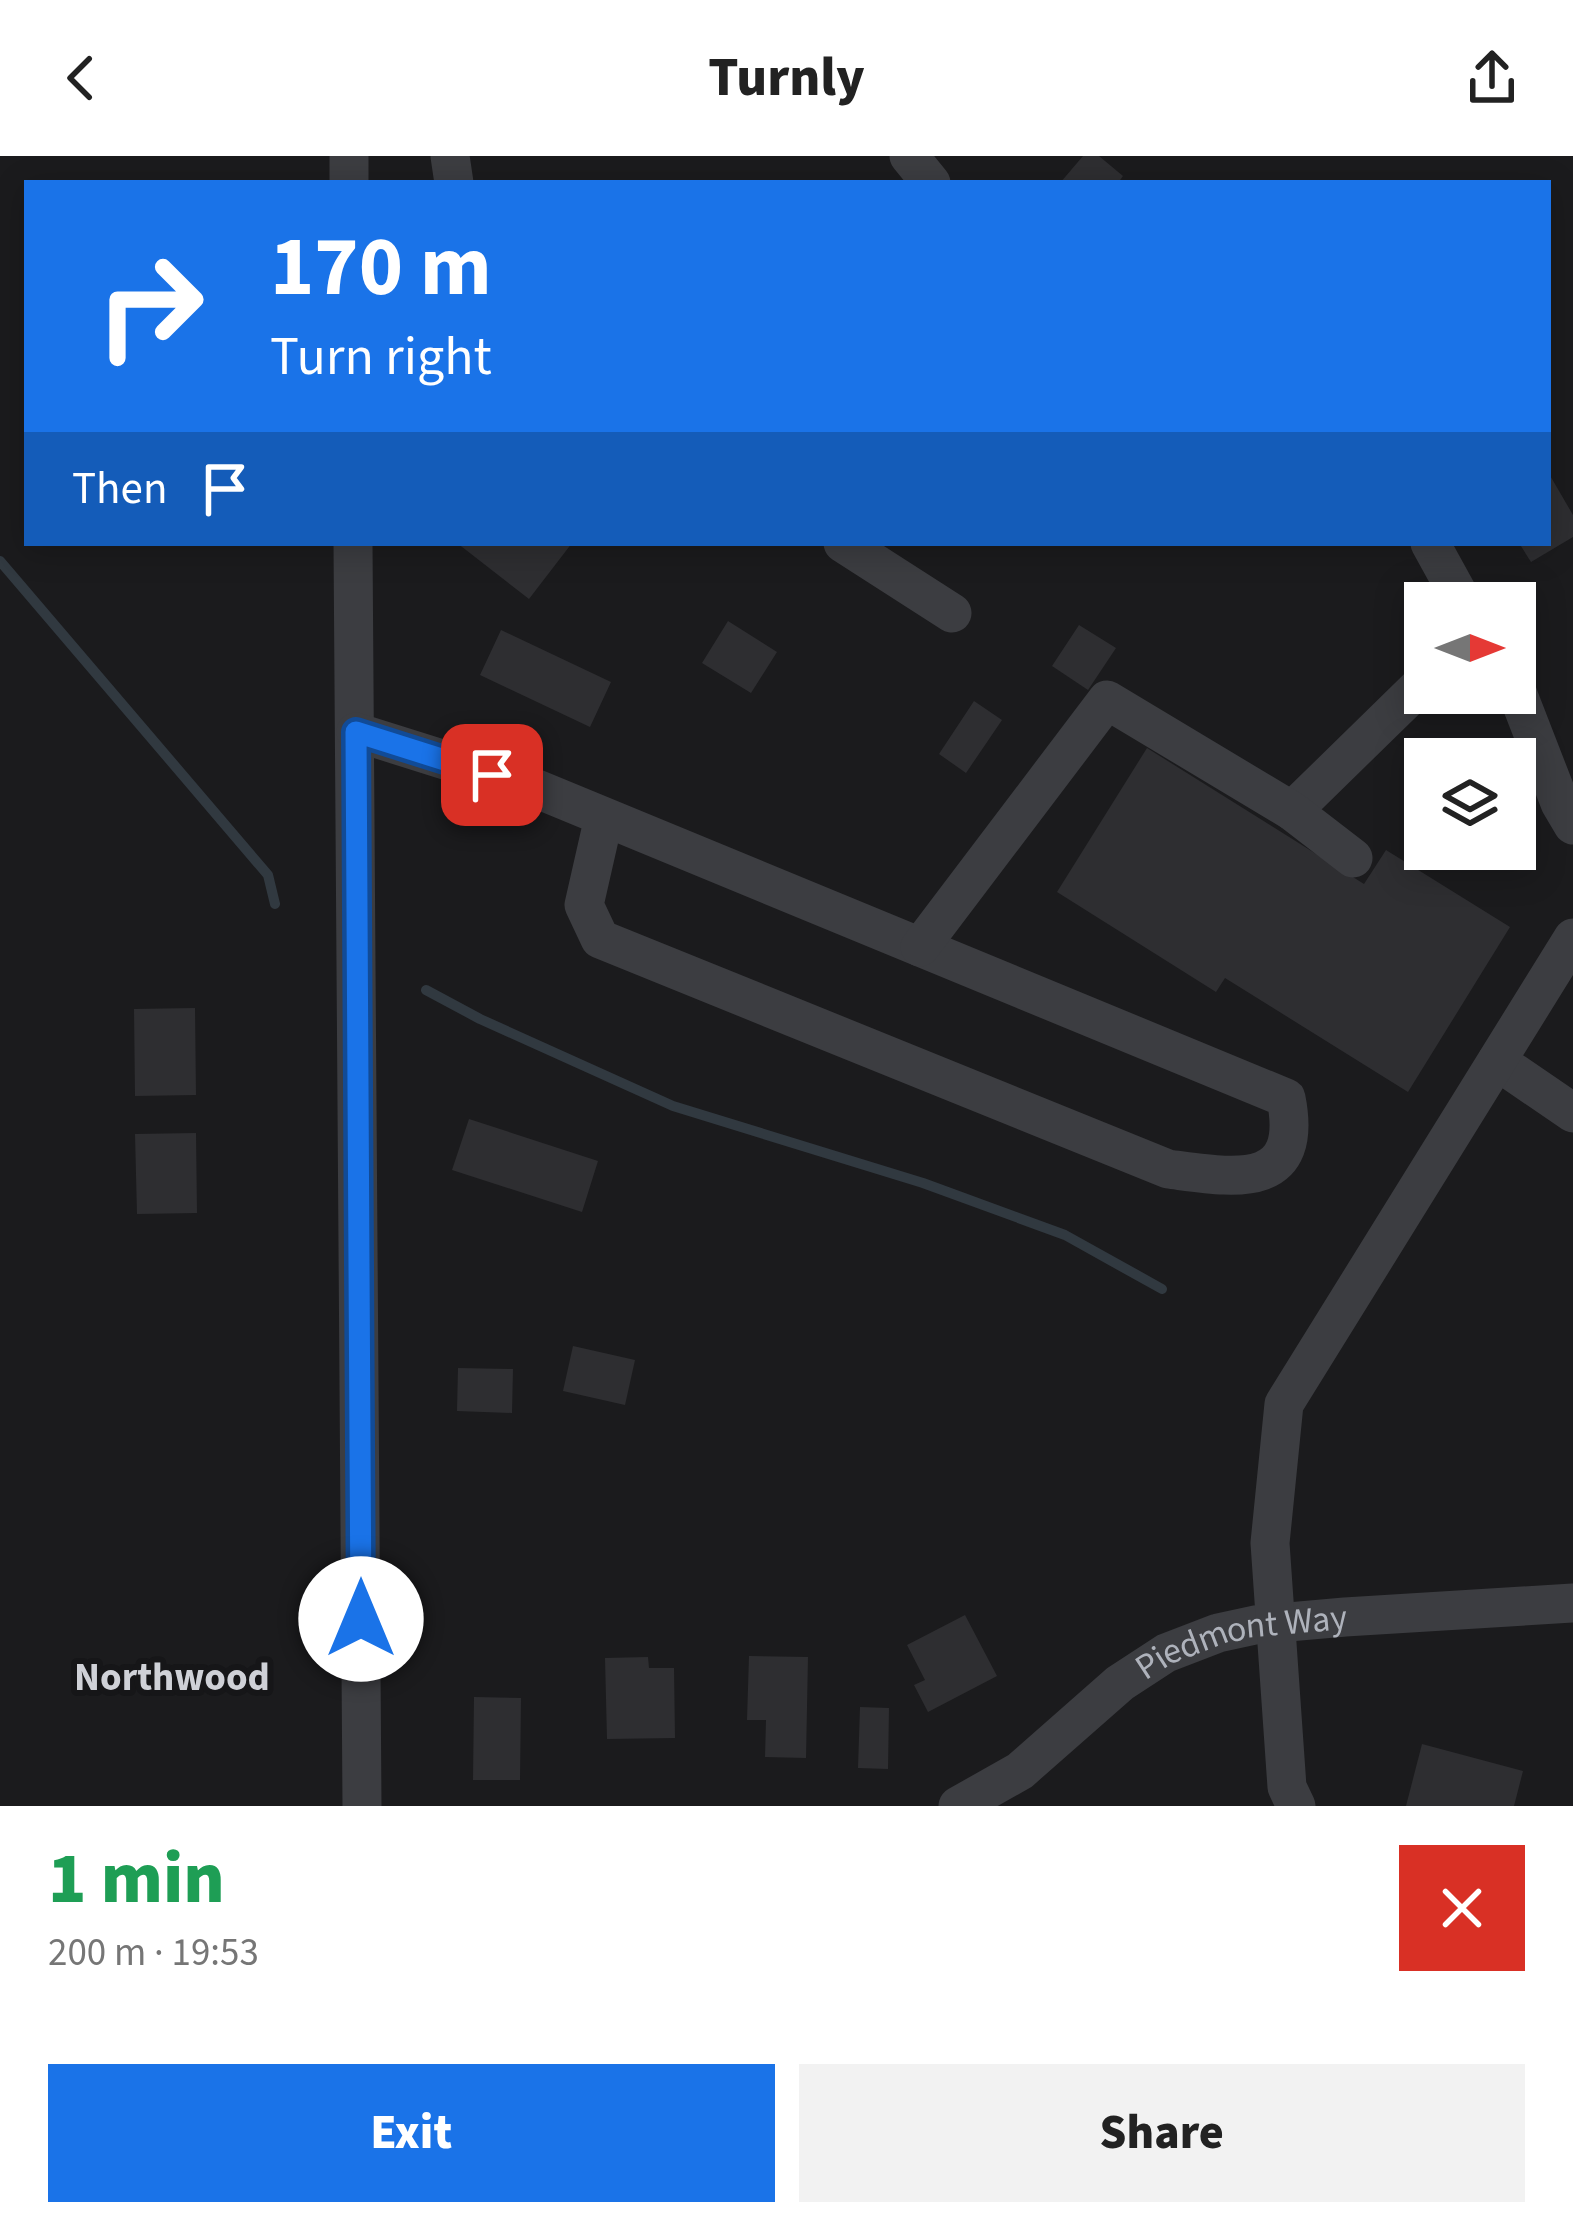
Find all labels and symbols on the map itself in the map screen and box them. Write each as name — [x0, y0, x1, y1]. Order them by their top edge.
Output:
north arrow — [1404, 582, 1536, 714]
pin — [441, 724, 543, 826]
position arrow — [298, 1556, 424, 1682]
street label: Piedmont Way — [1125, 1591, 1349, 1692]
district label: Northwood — [74, 1650, 270, 1706]

